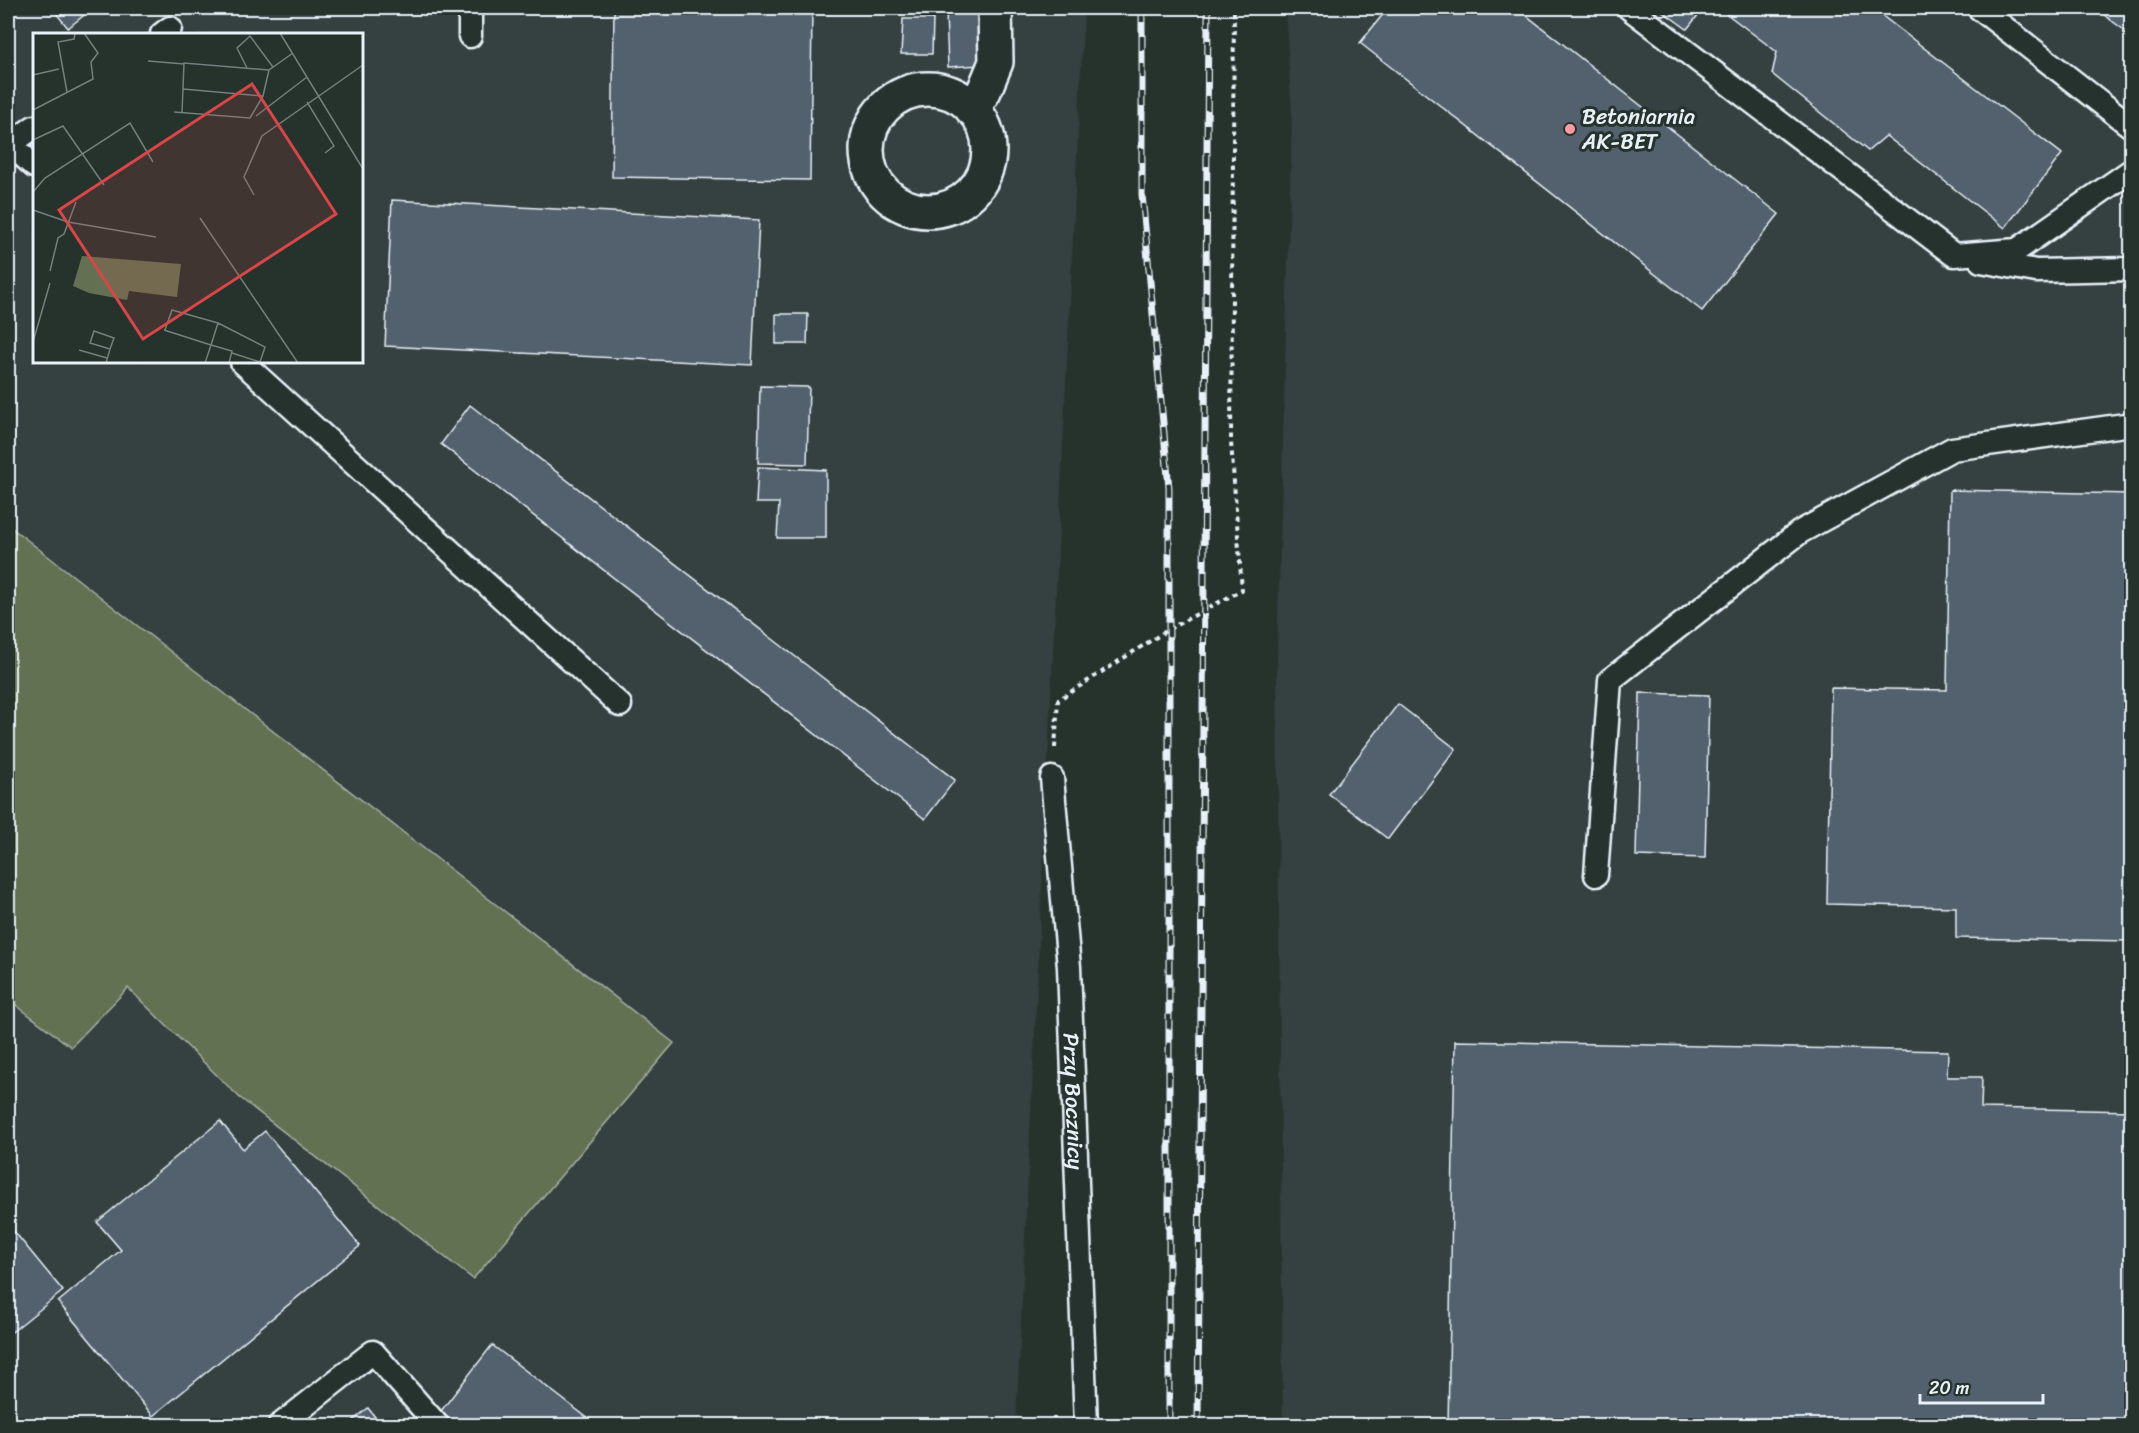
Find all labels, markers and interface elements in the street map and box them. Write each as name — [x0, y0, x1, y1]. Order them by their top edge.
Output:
inset map — [33, 33, 363, 363]
place label: Betoniarnia AK-BET — [1581, 97, 1695, 161]
marker: Betoniarnia AK-BET — [1563, 122, 1577, 136]
street label: Przy Bocznicy — [1052, 1032, 1096, 1171]
scale bar — [1920, 1367, 2043, 1405]
text: 20 m — [1929, 1372, 1969, 1404]

